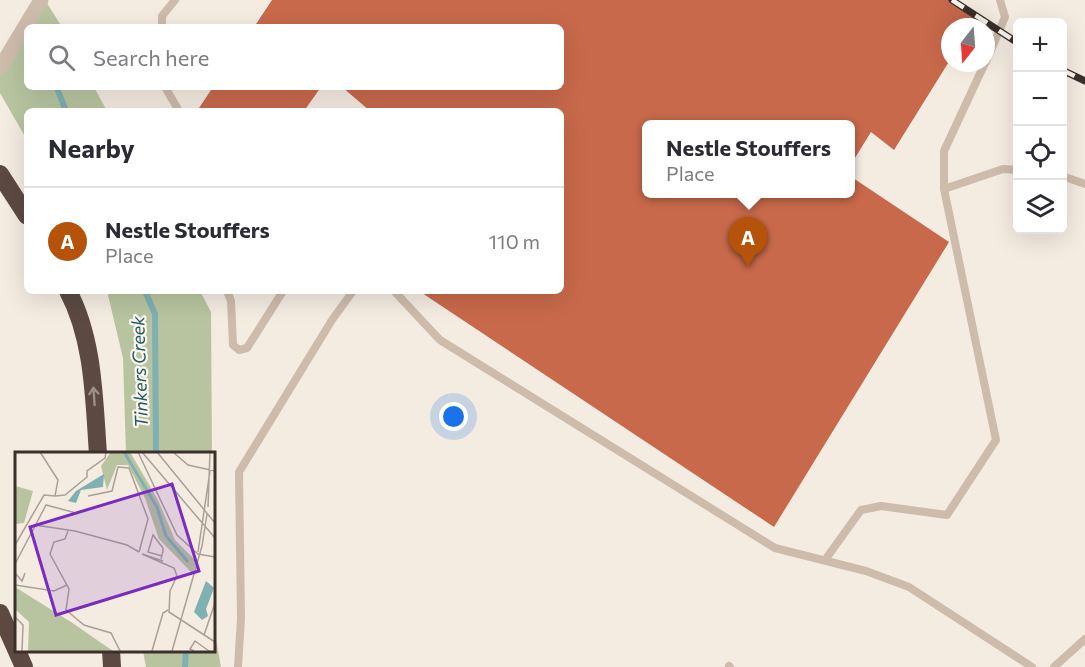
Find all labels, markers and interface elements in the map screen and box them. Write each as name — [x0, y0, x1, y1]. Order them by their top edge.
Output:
north arrow — [941, 18, 995, 72]
map controls — [1013, 18, 1067, 234]
button: + — [1013, 18, 1067, 72]
search box — [24, 24, 564, 90]
icon: search — [45, 41, 78, 74]
text: Search here — [93, 44, 209, 71]
button: − — [1013, 72, 1067, 126]
popup — [642, 120, 855, 198]
button: locate — [1013, 126, 1067, 180]
text: Nearby — [48, 132, 135, 163]
text: Nestle Stouffers — [666, 134, 831, 161]
text: Place — [666, 161, 715, 185]
button: layers — [1013, 180, 1067, 234]
text: Nestle Stouffers — [105, 216, 270, 243]
pin: A — [728, 218, 768, 267]
text: A — [60, 229, 75, 253]
text: 110 m — [489, 229, 540, 253]
text: Place — [105, 243, 154, 267]
water label: Tinkers Creek — [126, 315, 152, 428]
one-way arrow — [88, 386, 99, 406]
your location — [439, 402, 468, 431]
inset map — [15, 452, 214, 652]

